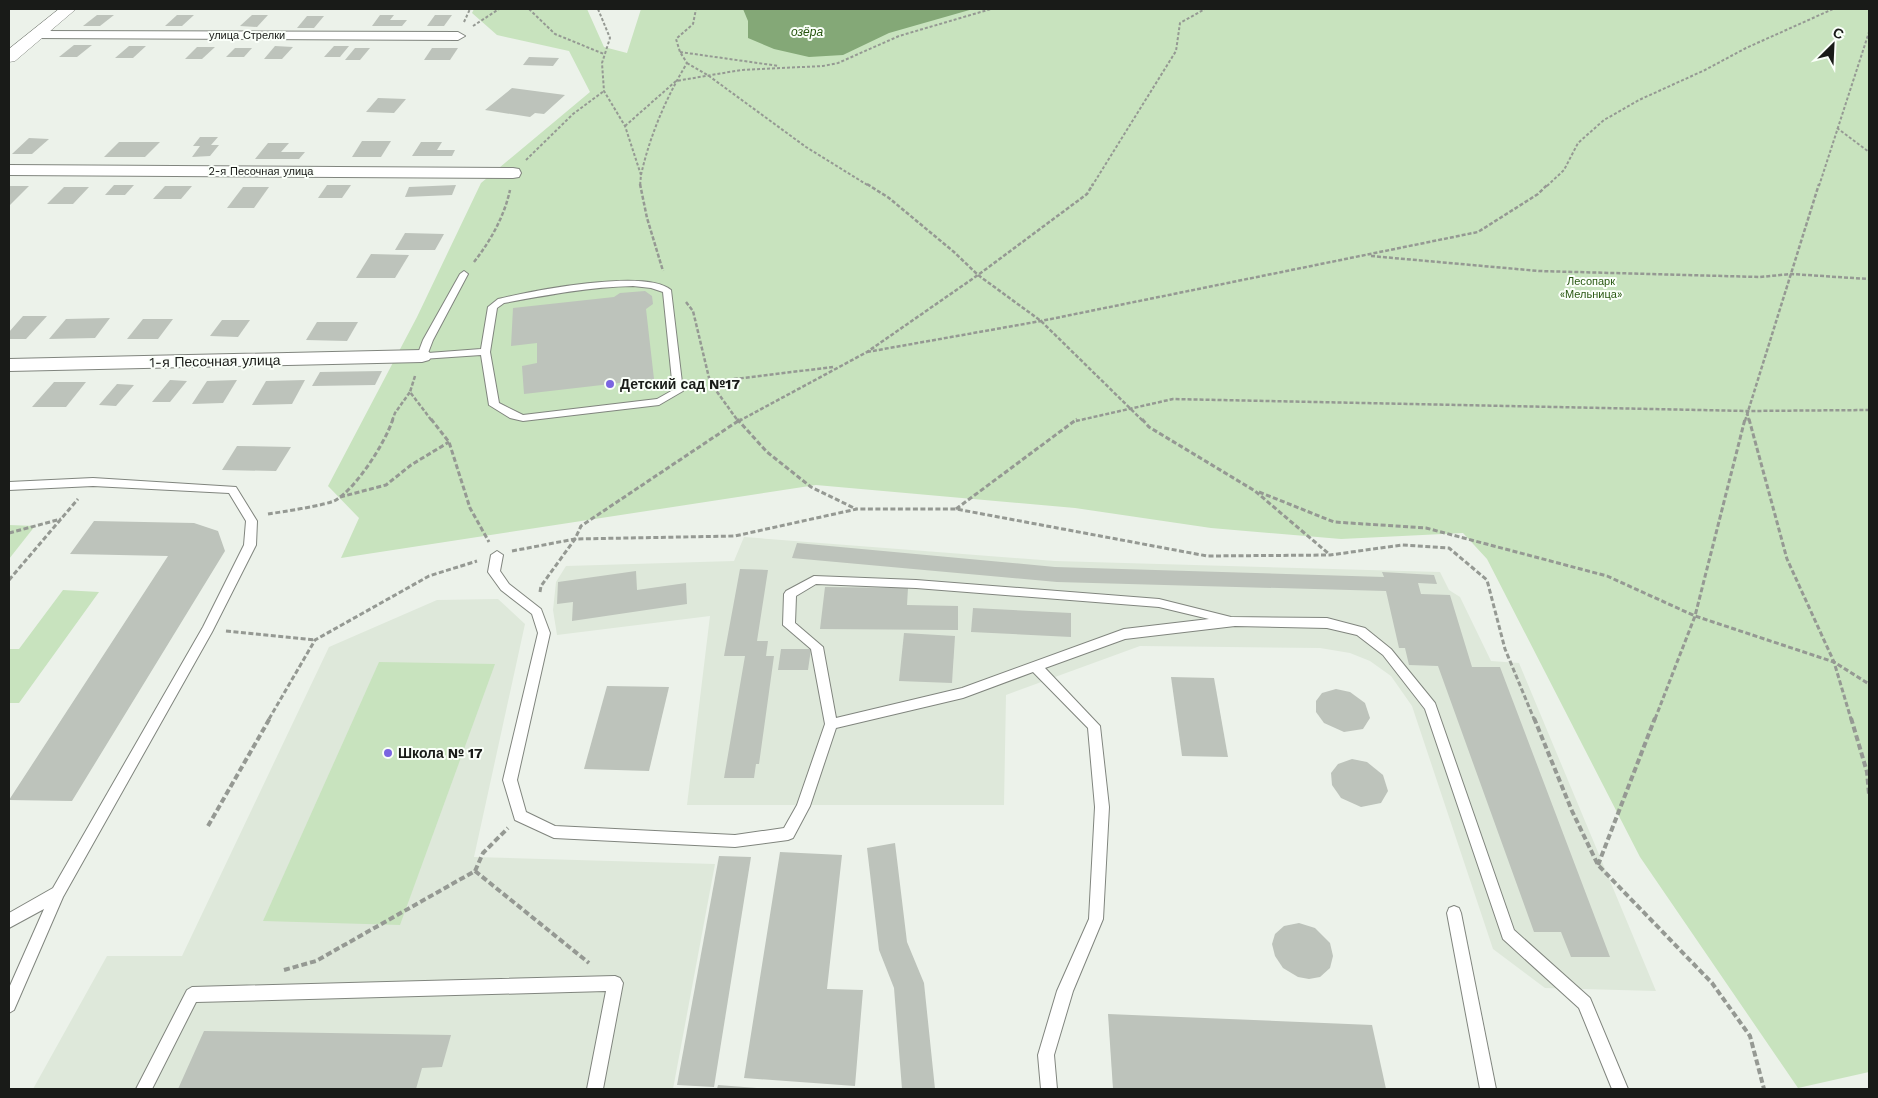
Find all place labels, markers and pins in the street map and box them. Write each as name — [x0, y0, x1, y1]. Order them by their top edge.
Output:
place label: Детский сад №17 — [620, 376, 740, 392]
marker: Детский сад №17 — [604, 378, 616, 390]
place label: Школа № 17 — [398, 745, 483, 761]
marker: Школа № 17 — [382, 747, 394, 759]

